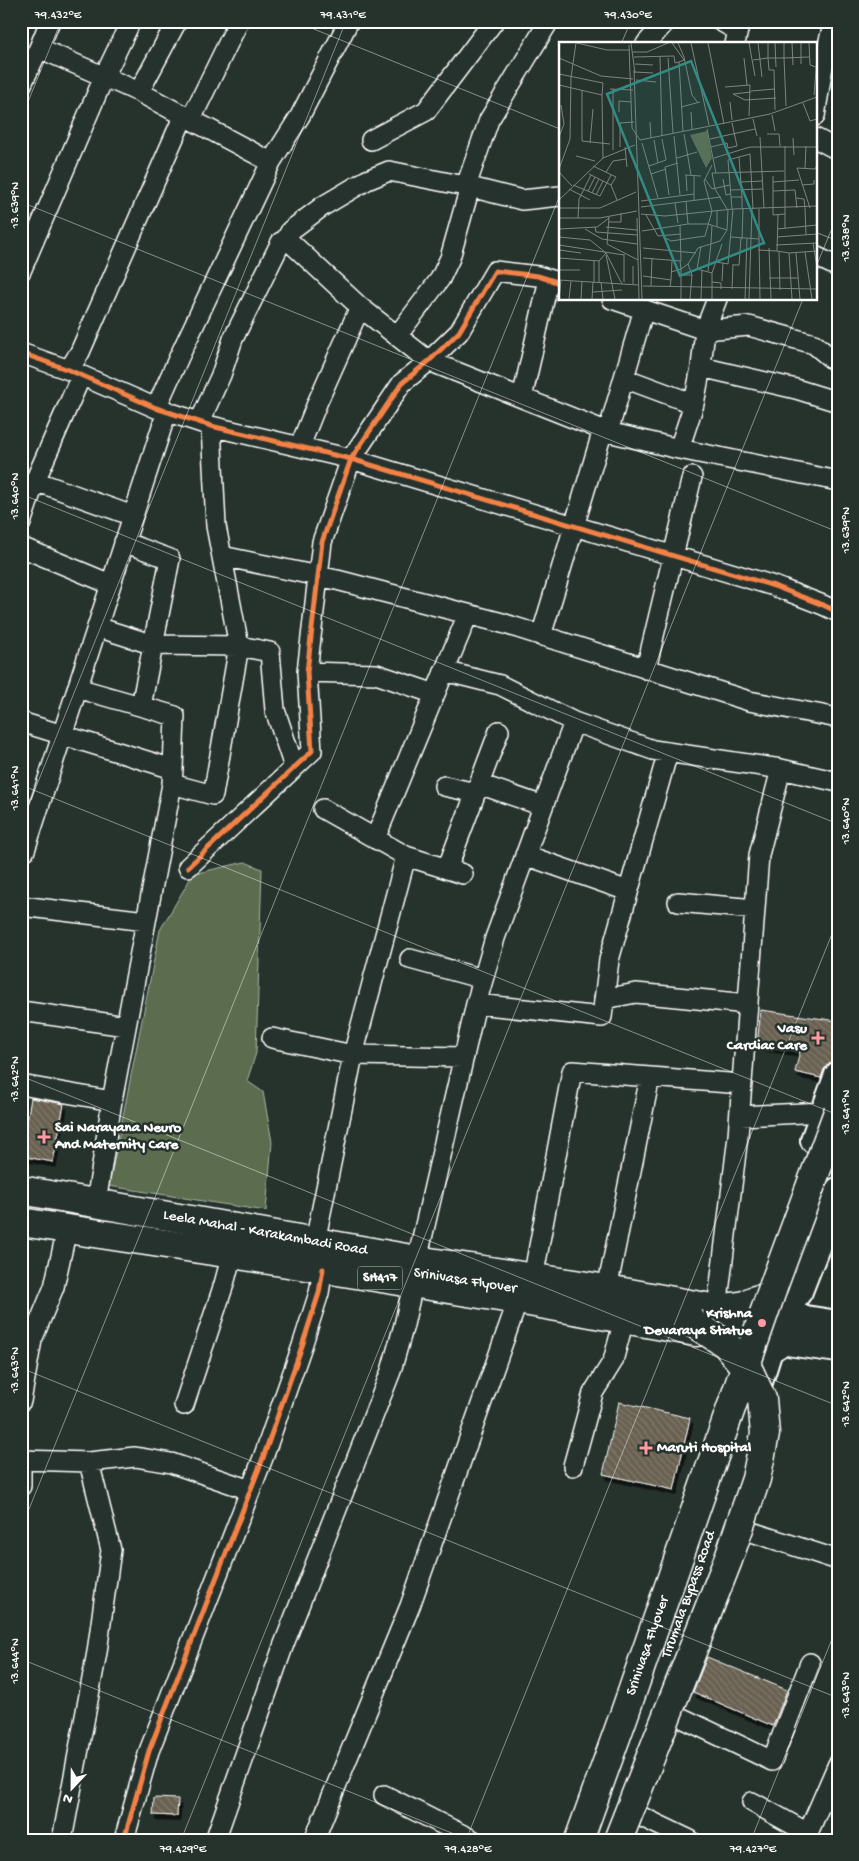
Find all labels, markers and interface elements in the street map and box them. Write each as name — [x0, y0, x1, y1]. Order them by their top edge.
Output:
text: 79.432°E — [34, 9, 82, 23]
text: 79.431°E — [319, 9, 366, 23]
text: 79.430°E — [603, 9, 652, 23]
inset map — [559, 42, 816, 300]
text: 13.639°N — [9, 182, 23, 229]
text: 13.638°N — [840, 214, 854, 262]
text: 13.640°N — [9, 473, 23, 520]
text: 13.639°N — [840, 507, 854, 554]
text: 13.641°N — [9, 765, 23, 811]
text: 13.640°N — [840, 798, 854, 845]
place label: Vasu Cardiac Care — [726, 1020, 808, 1055]
marker: Vasu Cardiac Care — [811, 1031, 825, 1045]
text: 13.642°N — [9, 1056, 23, 1103]
text: 13.641°N — [840, 1089, 854, 1135]
place label: Sai Narayana Neuro And Maternity Care — [54, 1119, 181, 1154]
marker: Sai Narayana Neuro And Maternity Care — [37, 1130, 51, 1144]
street label: Leela Mahal - Karakambadi Road — [162, 1206, 370, 1260]
street label: Srinivasa Flyover — [412, 1264, 519, 1298]
road number: SH417 — [358, 1266, 402, 1290]
place label: Krishna Devaraya Statue — [642, 1305, 753, 1340]
marker: Krishna Devaraya Statue — [756, 1317, 768, 1329]
text: 13.643°N — [9, 1347, 23, 1394]
text: 13.642°N — [840, 1381, 854, 1428]
place label: Maruti Hospital — [657, 1439, 752, 1457]
marker: Maruti Hospital — [639, 1441, 653, 1455]
street label: Tirumala Bypass Road — [657, 1528, 721, 1662]
street label: Srinivasa Flyover — [622, 1592, 674, 1698]
text: 13.644°N — [9, 1638, 23, 1685]
text: 13.643°N — [840, 1672, 854, 1719]
north arrow — [48, 1764, 98, 1814]
text: N — [61, 1788, 75, 1807]
text: 79.429°E — [159, 1843, 207, 1857]
text: 79.428°E — [443, 1843, 492, 1857]
text: 79.427°E — [729, 1843, 777, 1857]

